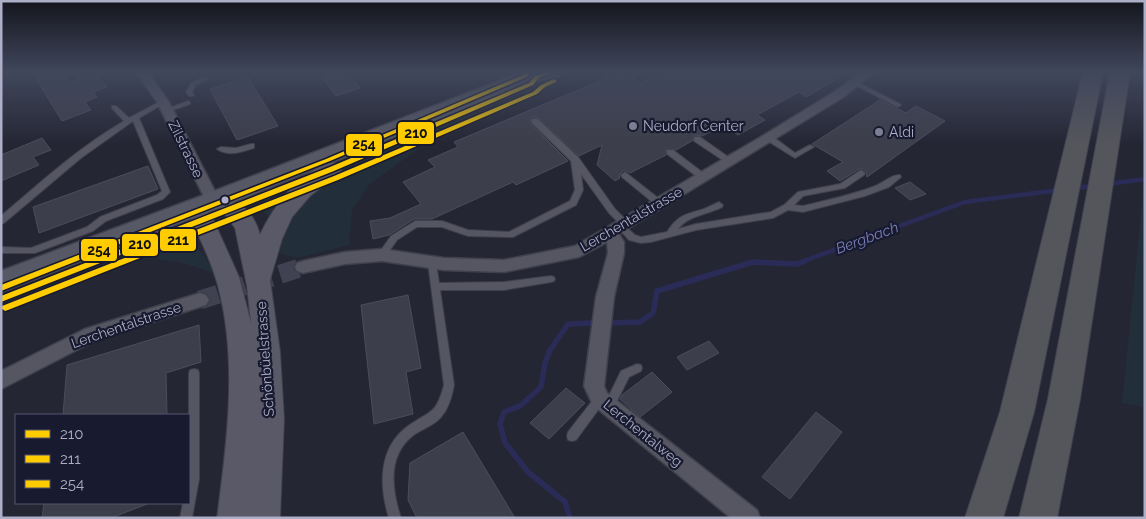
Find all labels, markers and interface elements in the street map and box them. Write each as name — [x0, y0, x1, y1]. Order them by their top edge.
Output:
street label: Zilstrasse — [165, 118, 207, 180]
place label: Neudorf Center — [643, 118, 744, 134]
marker: Neudorf Center — [627, 120, 639, 132]
line badge: 210 — [397, 121, 435, 145]
place label: Aldi — [889, 124, 914, 140]
text: 210 — [404, 125, 428, 141]
marker: Aldi — [873, 126, 885, 138]
line badge: 254 — [345, 133, 383, 157]
text: 254 — [352, 136, 376, 152]
street label: Lerchentalstrasse — [577, 183, 685, 255]
unlabelled marker — [220, 195, 230, 205]
water label: Bergbach — [833, 218, 901, 258]
line badge: 211 — [159, 228, 197, 252]
text: 211 — [167, 232, 189, 248]
line badge: 210 — [121, 233, 159, 257]
text: 210 — [128, 236, 152, 252]
line badge: 254 — [80, 238, 118, 262]
text: 254 — [87, 242, 111, 258]
street label: Lerchentalstrasse — [69, 299, 183, 351]
street label: Schönbüelstrasse — [253, 301, 277, 417]
street label: Lerchentalweg — [600, 396, 686, 470]
legend — [15, 414, 190, 504]
text: 210 — [60, 425, 83, 443]
text: 211 — [60, 450, 81, 468]
text: 254 — [60, 475, 84, 493]

